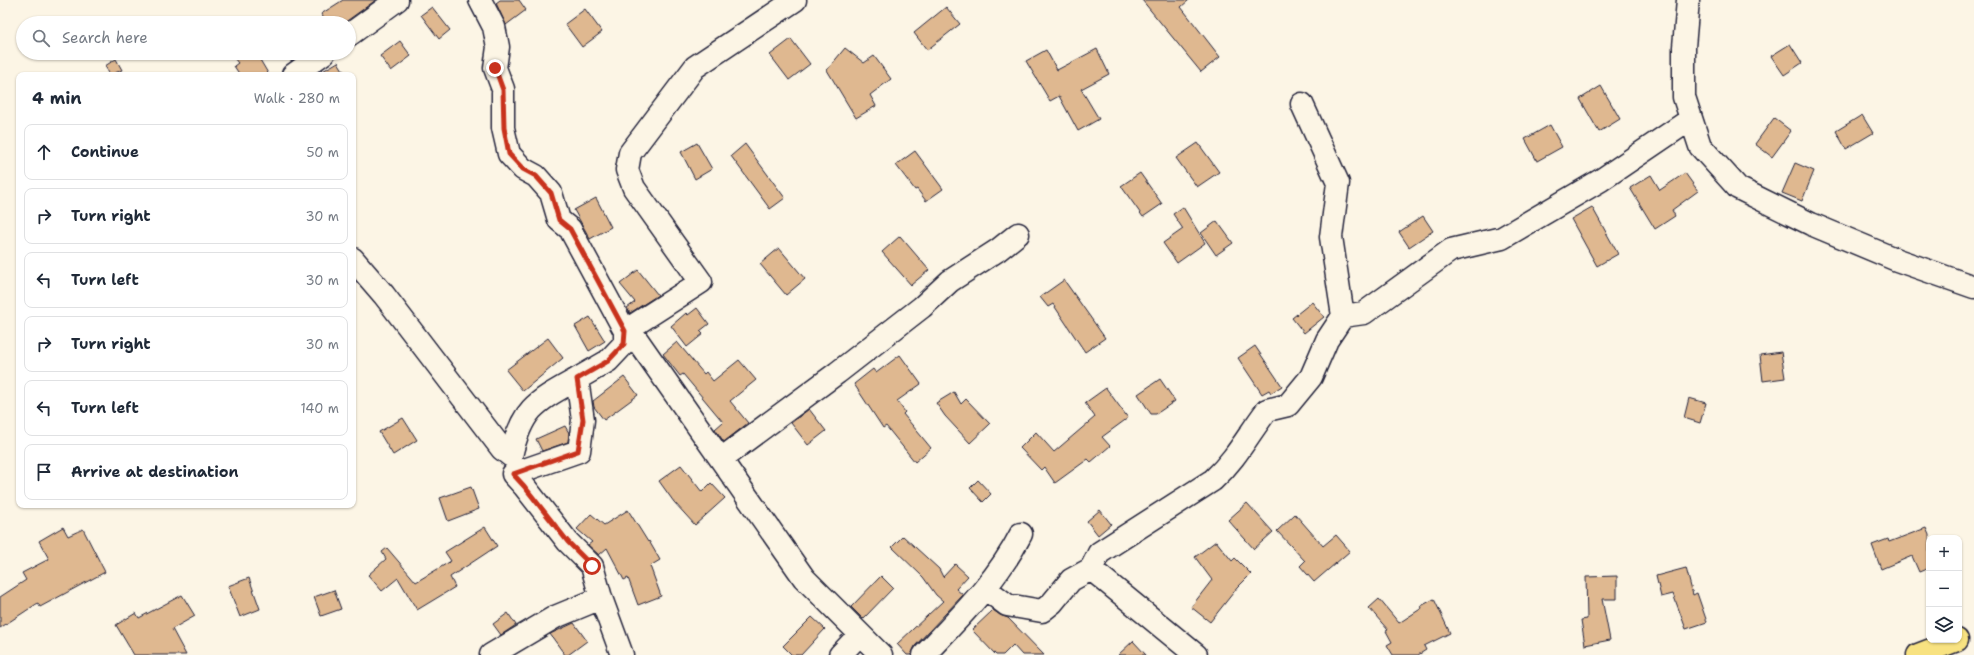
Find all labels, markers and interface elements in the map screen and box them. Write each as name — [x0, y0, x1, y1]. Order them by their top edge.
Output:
search box — [16, 16, 356, 60]
icon: search — [30, 27, 52, 49]
text: Search here — [62, 28, 148, 48]
route end — [486, 59, 504, 77]
text: 4 min — [32, 87, 82, 109]
text: Walk · 280 m — [254, 90, 340, 107]
icon: ahead — [33, 141, 55, 163]
text: Continue — [71, 142, 139, 162]
text: 50 m — [306, 144, 339, 161]
icon: right — [33, 205, 55, 227]
text: Turn right — [71, 206, 151, 226]
text: 30 m — [305, 208, 339, 225]
icon: left — [33, 269, 55, 291]
text: Turn left — [71, 270, 139, 290]
text: 30 m — [305, 272, 339, 289]
icon: right — [33, 333, 55, 355]
text: Turn right — [71, 334, 151, 354]
text: 30 m — [305, 336, 339, 353]
icon: left — [33, 397, 55, 419]
text: Turn left — [71, 398, 139, 418]
text: 140 m — [300, 400, 339, 417]
icon: arrive — [33, 461, 55, 483]
text: Arrive at destination — [71, 462, 239, 482]
map controls — [1926, 535, 1962, 643]
button: + — [1926, 535, 1962, 571]
route start — [583, 557, 601, 575]
button: − — [1926, 571, 1962, 607]
button: layers — [1926, 607, 1962, 643]

